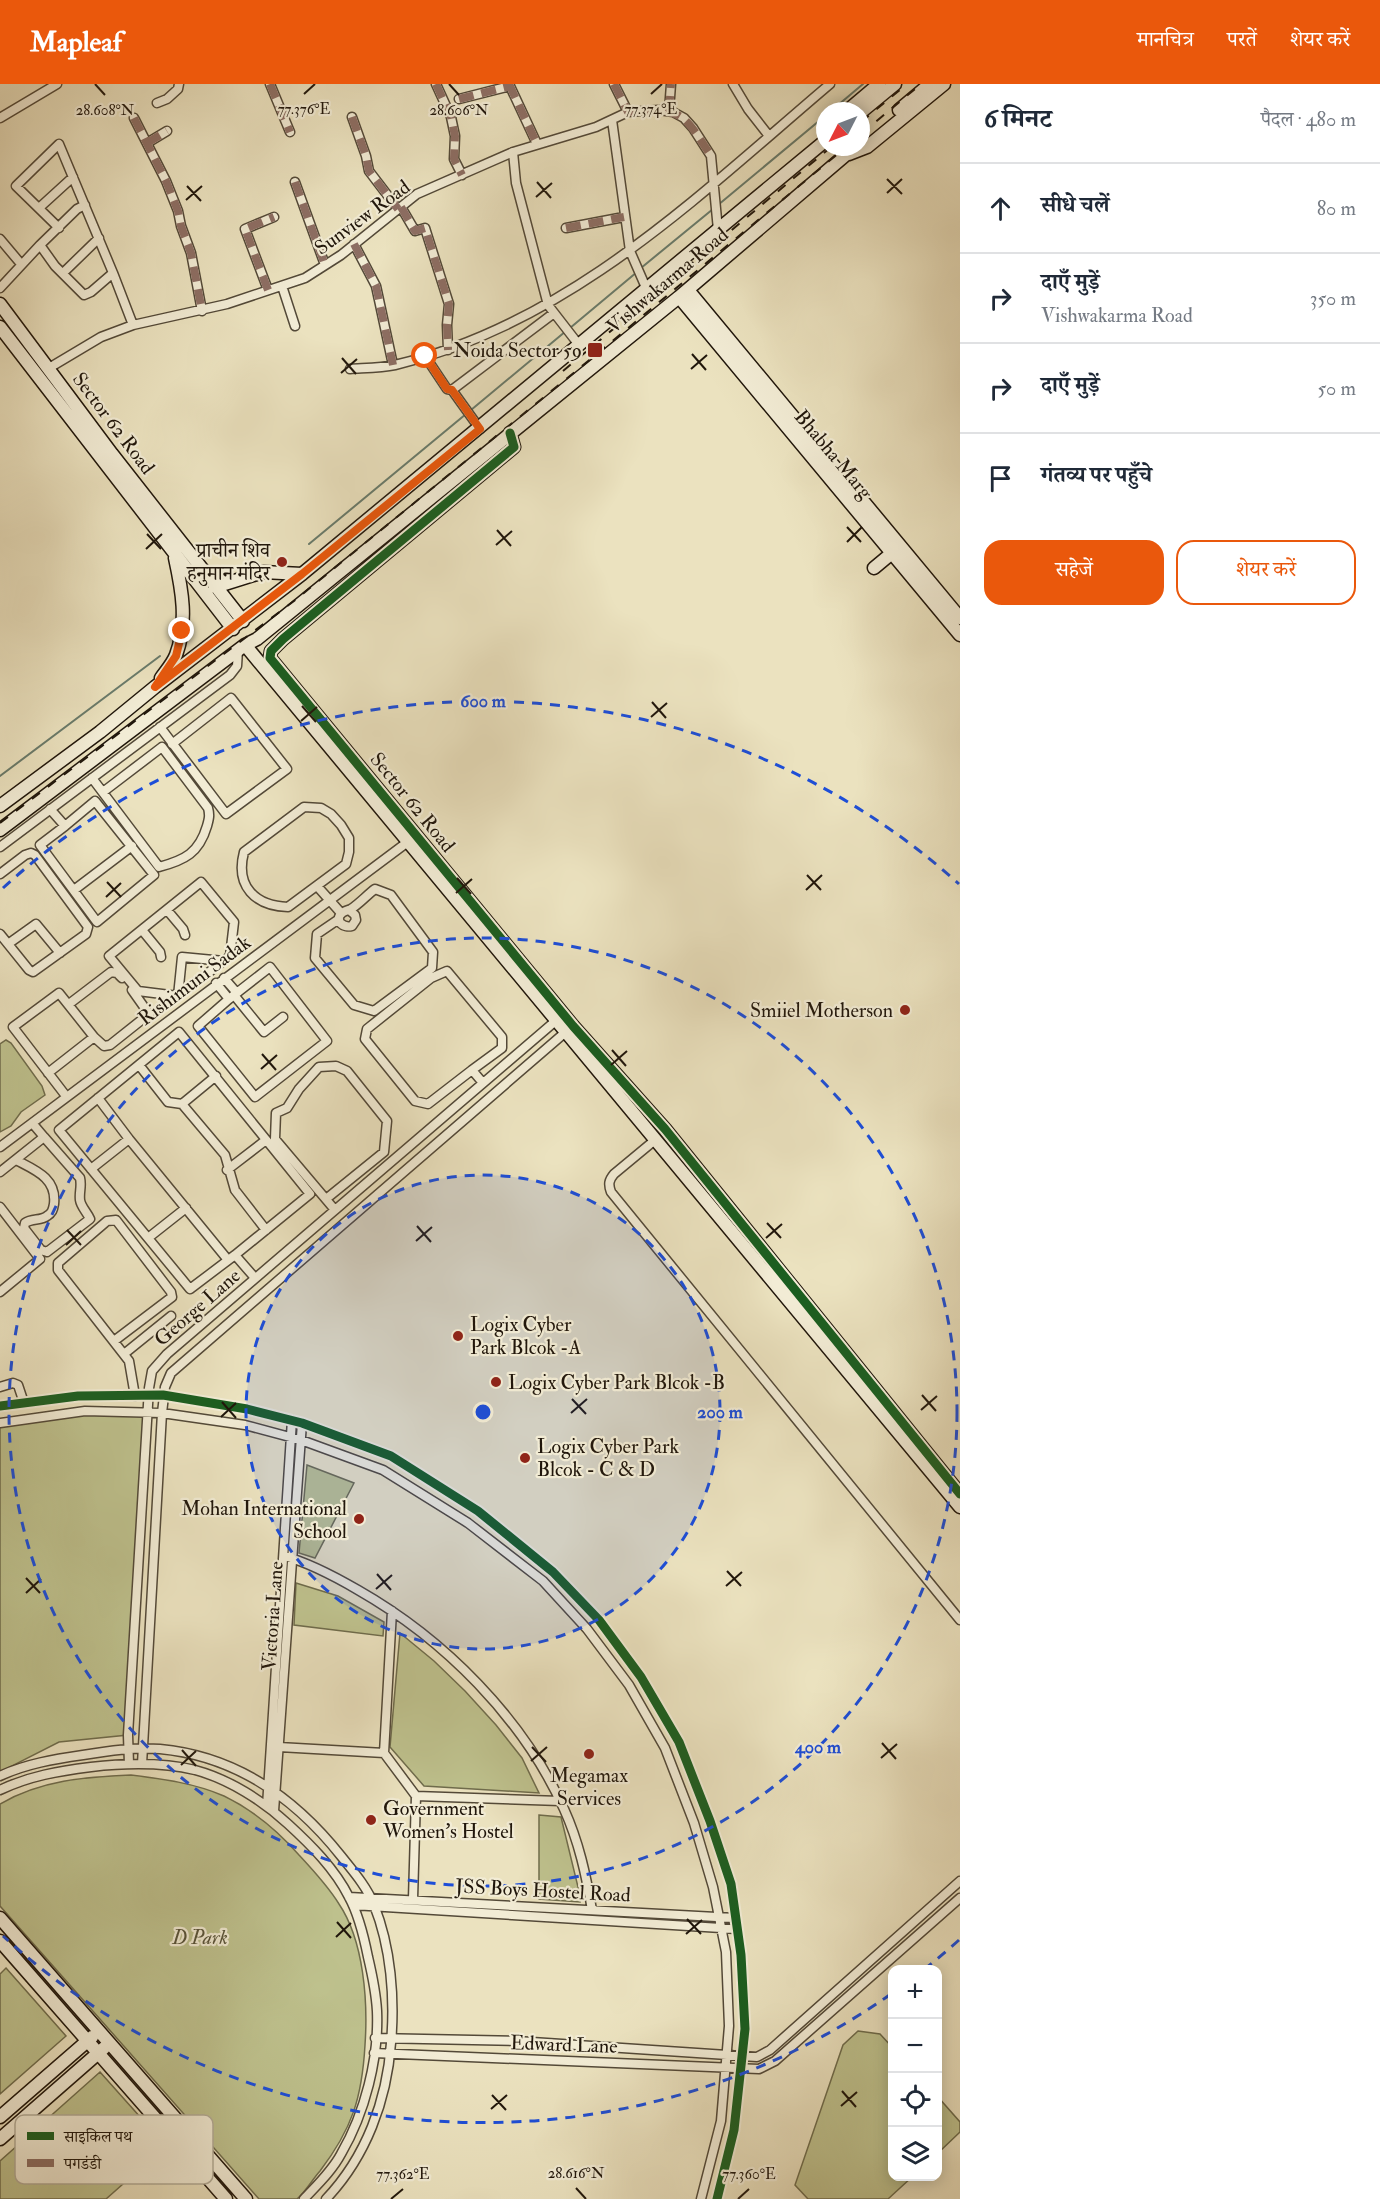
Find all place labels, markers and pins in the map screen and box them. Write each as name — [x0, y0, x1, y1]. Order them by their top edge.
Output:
place label: Noida Sector 59 — [453, 338, 582, 363]
marker: Noida Sector 59 — [586, 341, 604, 359]
place label: प्राचीन शिव हनुमान मंदिर — [186, 538, 272, 587]
marker: प्राचीन शिव हनुमान मंदिर — [275, 555, 289, 569]
place label: Smiiel Motherson — [750, 998, 893, 1023]
marker: Smiiel Motherson — [898, 1003, 912, 1017]
place label: Logix Cyber Park Blcok -A — [470, 1312, 581, 1360]
marker: Logix Cyber Park Blcok -A — [451, 1329, 465, 1343]
place label: Logix Cyber Park Blcok -B — [508, 1370, 725, 1395]
marker: Logix Cyber Park Blcok -B — [489, 1375, 503, 1389]
centre of rings — [473, 1402, 493, 1422]
place label: Logix Cyber Park Blcok - C & D — [537, 1434, 679, 1482]
marker: Logix Cyber Park Blcok - C & D — [518, 1451, 532, 1465]
place label: Mohan International School — [181, 1496, 347, 1544]
marker: Mohan International School — [352, 1512, 366, 1526]
marker: Megamax Services — [582, 1747, 596, 1761]
place label: Megamax Services — [550, 1763, 628, 1811]
place label: Government Women's Hostel — [382, 1796, 514, 1844]
marker: Government Women's Hostel — [364, 1813, 378, 1827]

